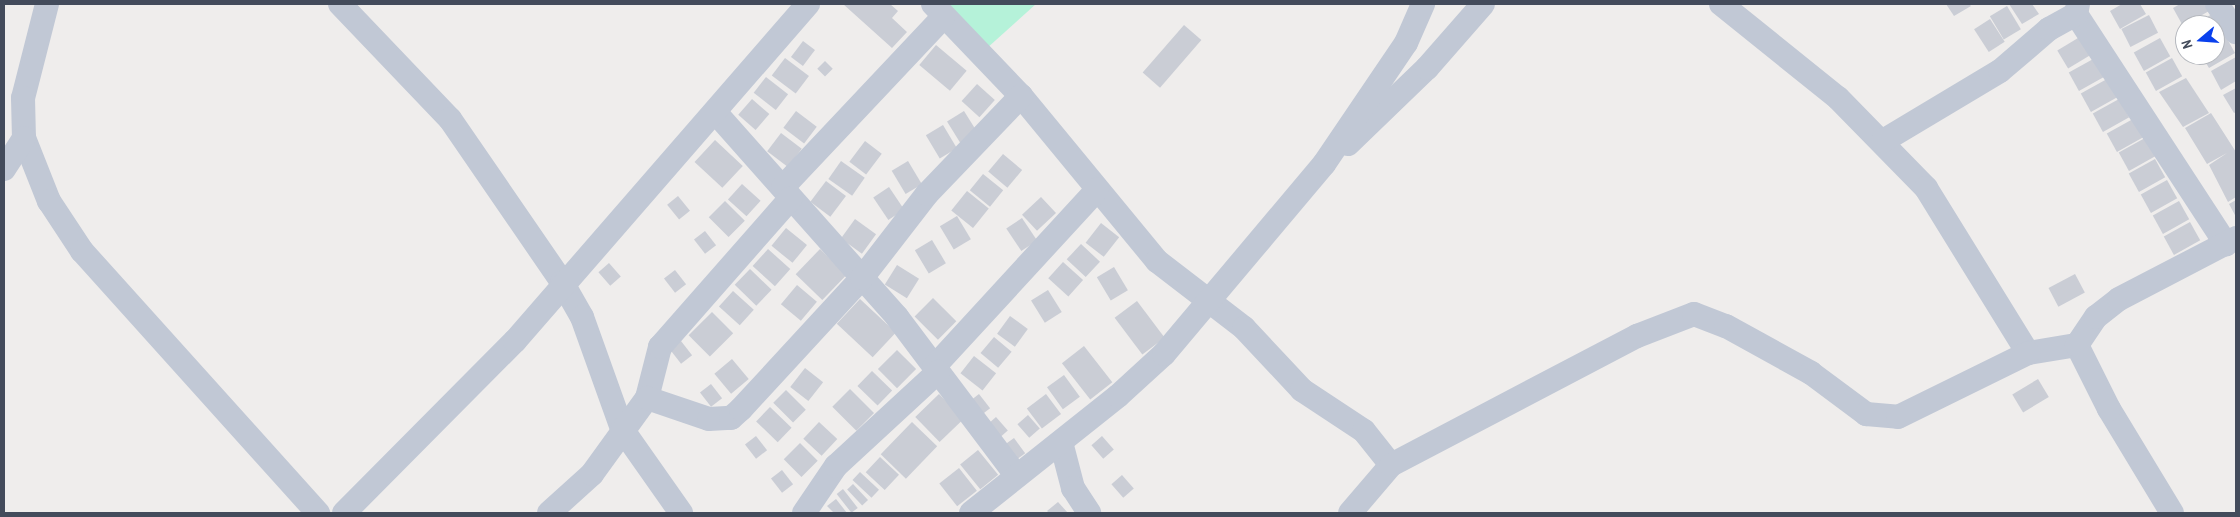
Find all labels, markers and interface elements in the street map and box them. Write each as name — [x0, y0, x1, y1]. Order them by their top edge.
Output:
north arrow — [2175, 15, 2225, 65]
text: N — [2177, 38, 2197, 51]

